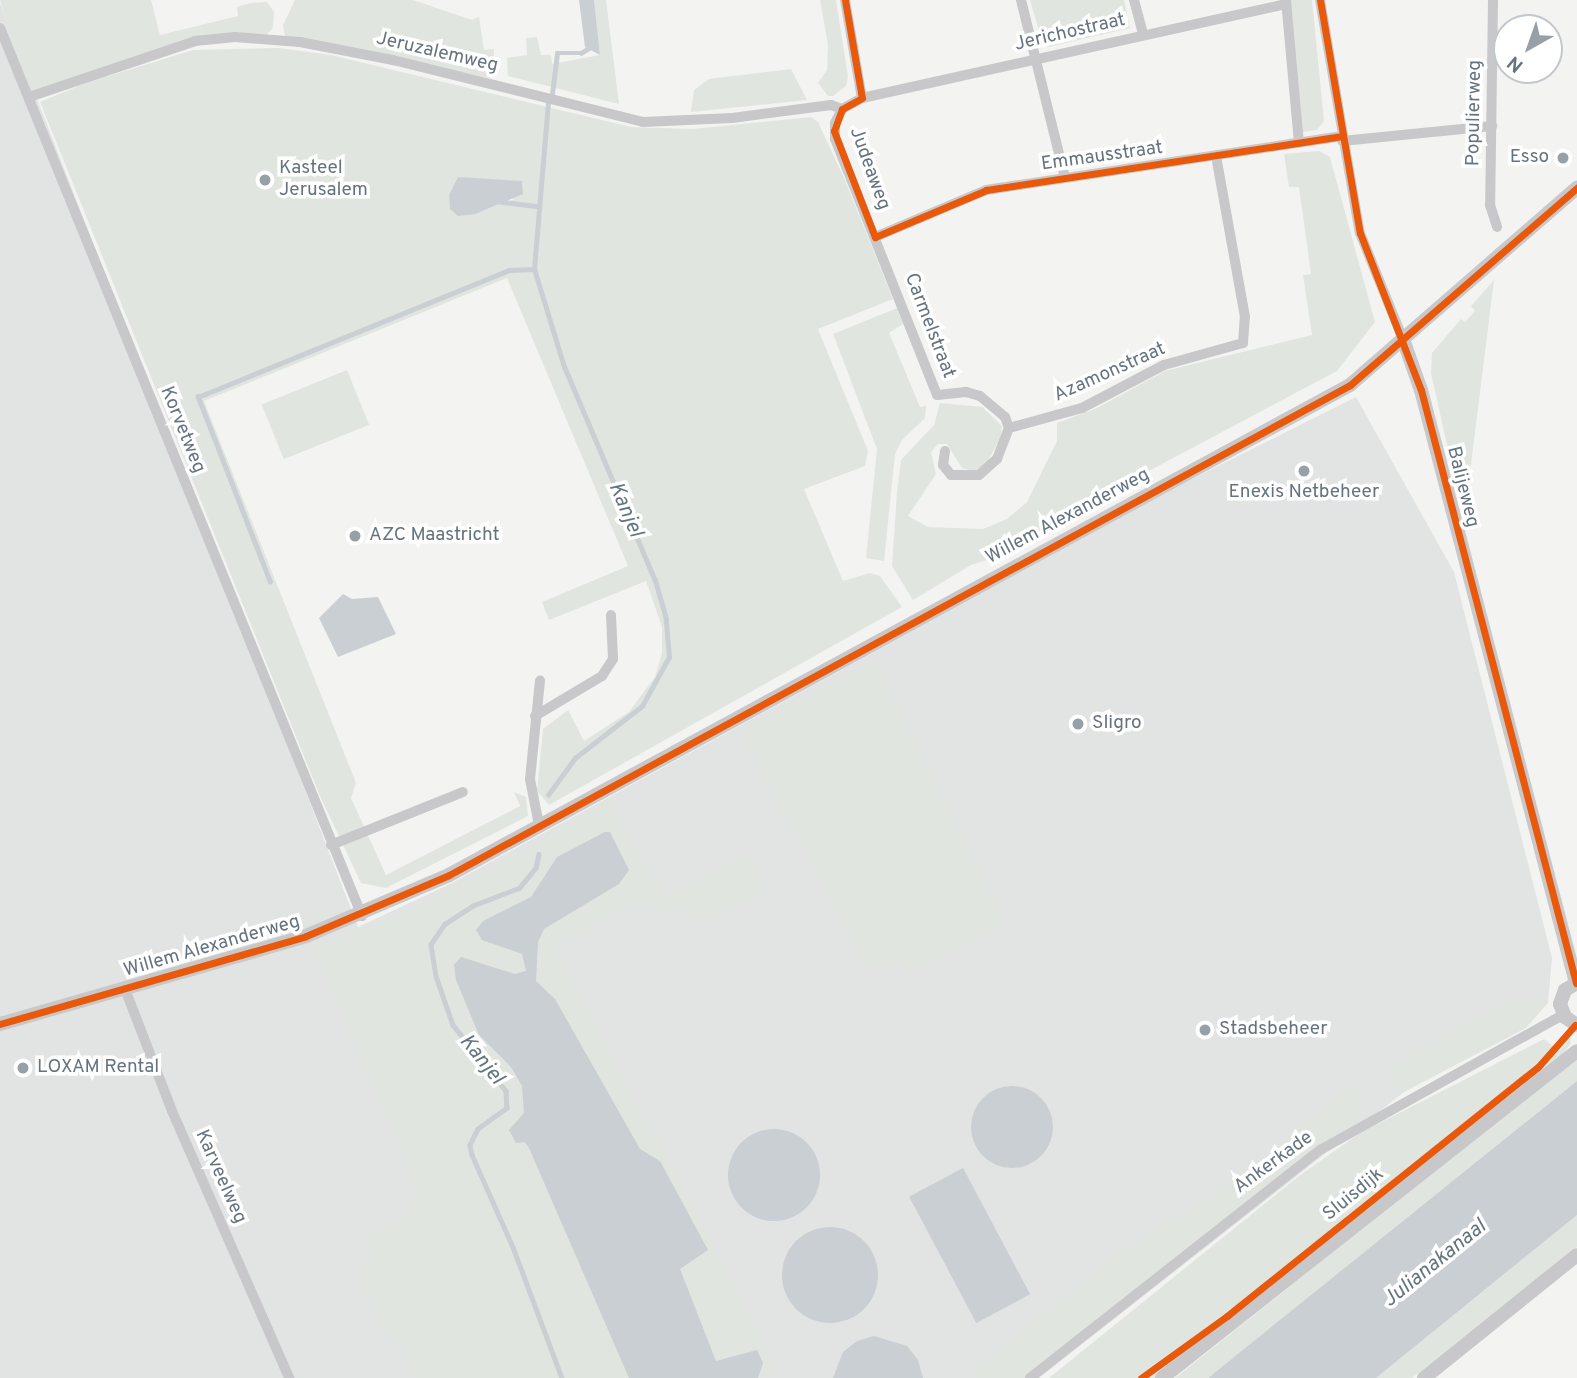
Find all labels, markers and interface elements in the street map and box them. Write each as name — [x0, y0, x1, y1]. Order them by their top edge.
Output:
street label: Jerichostraat — [1012, 9, 1128, 57]
north arrow — [1493, 14, 1563, 84]
street label: Jeruzalemweg — [374, 28, 500, 78]
text: N — [1503, 50, 1529, 77]
street label: Populierweg — [1463, 60, 1487, 166]
street label: Judeaweg — [844, 125, 894, 213]
street label: Emmausstraat — [1040, 137, 1164, 177]
place label: Esso — [1510, 147, 1549, 169]
marker: Esso — [1555, 150, 1571, 166]
place label: Kasteel Jerusalem — [279, 158, 368, 202]
marker: Kasteel Jerusalem — [257, 172, 273, 188]
street label: Carmelstraat — [899, 270, 959, 382]
street label: Azamonstraat — [1051, 338, 1169, 408]
street label: Korvetweg — [154, 383, 210, 477]
street label: Balijeweg — [1441, 444, 1483, 530]
marker: Enexis Netbeheer — [1296, 463, 1312, 479]
street label: Willem Alexanderweg — [982, 464, 1154, 570]
water label: Kanjel — [602, 479, 648, 541]
place label: Enexis Netbeheer — [1229, 482, 1379, 504]
place label: AZC Maastricht — [369, 525, 500, 547]
marker: AZC Maastricht — [347, 528, 363, 544]
place label: Sligro — [1092, 713, 1142, 735]
marker: Sligro — [1070, 716, 1086, 732]
street label: Willem Alexanderweg — [121, 911, 303, 983]
place label: Stadsbeheer — [1219, 1019, 1328, 1041]
marker: Stadsbeheer — [1197, 1022, 1213, 1038]
water label: Kanjel — [453, 1030, 509, 1090]
place label: LOXAM Rental — [37, 1057, 159, 1079]
marker: LOXAM Rental — [15, 1060, 31, 1076]
street label: Karveelweg — [189, 1127, 251, 1227]
street label: Ankerkade — [1230, 1127, 1318, 1199]
street label: Sluisdijk — [1319, 1164, 1389, 1226]
water label: Julianakanaal — [1378, 1215, 1492, 1313]

